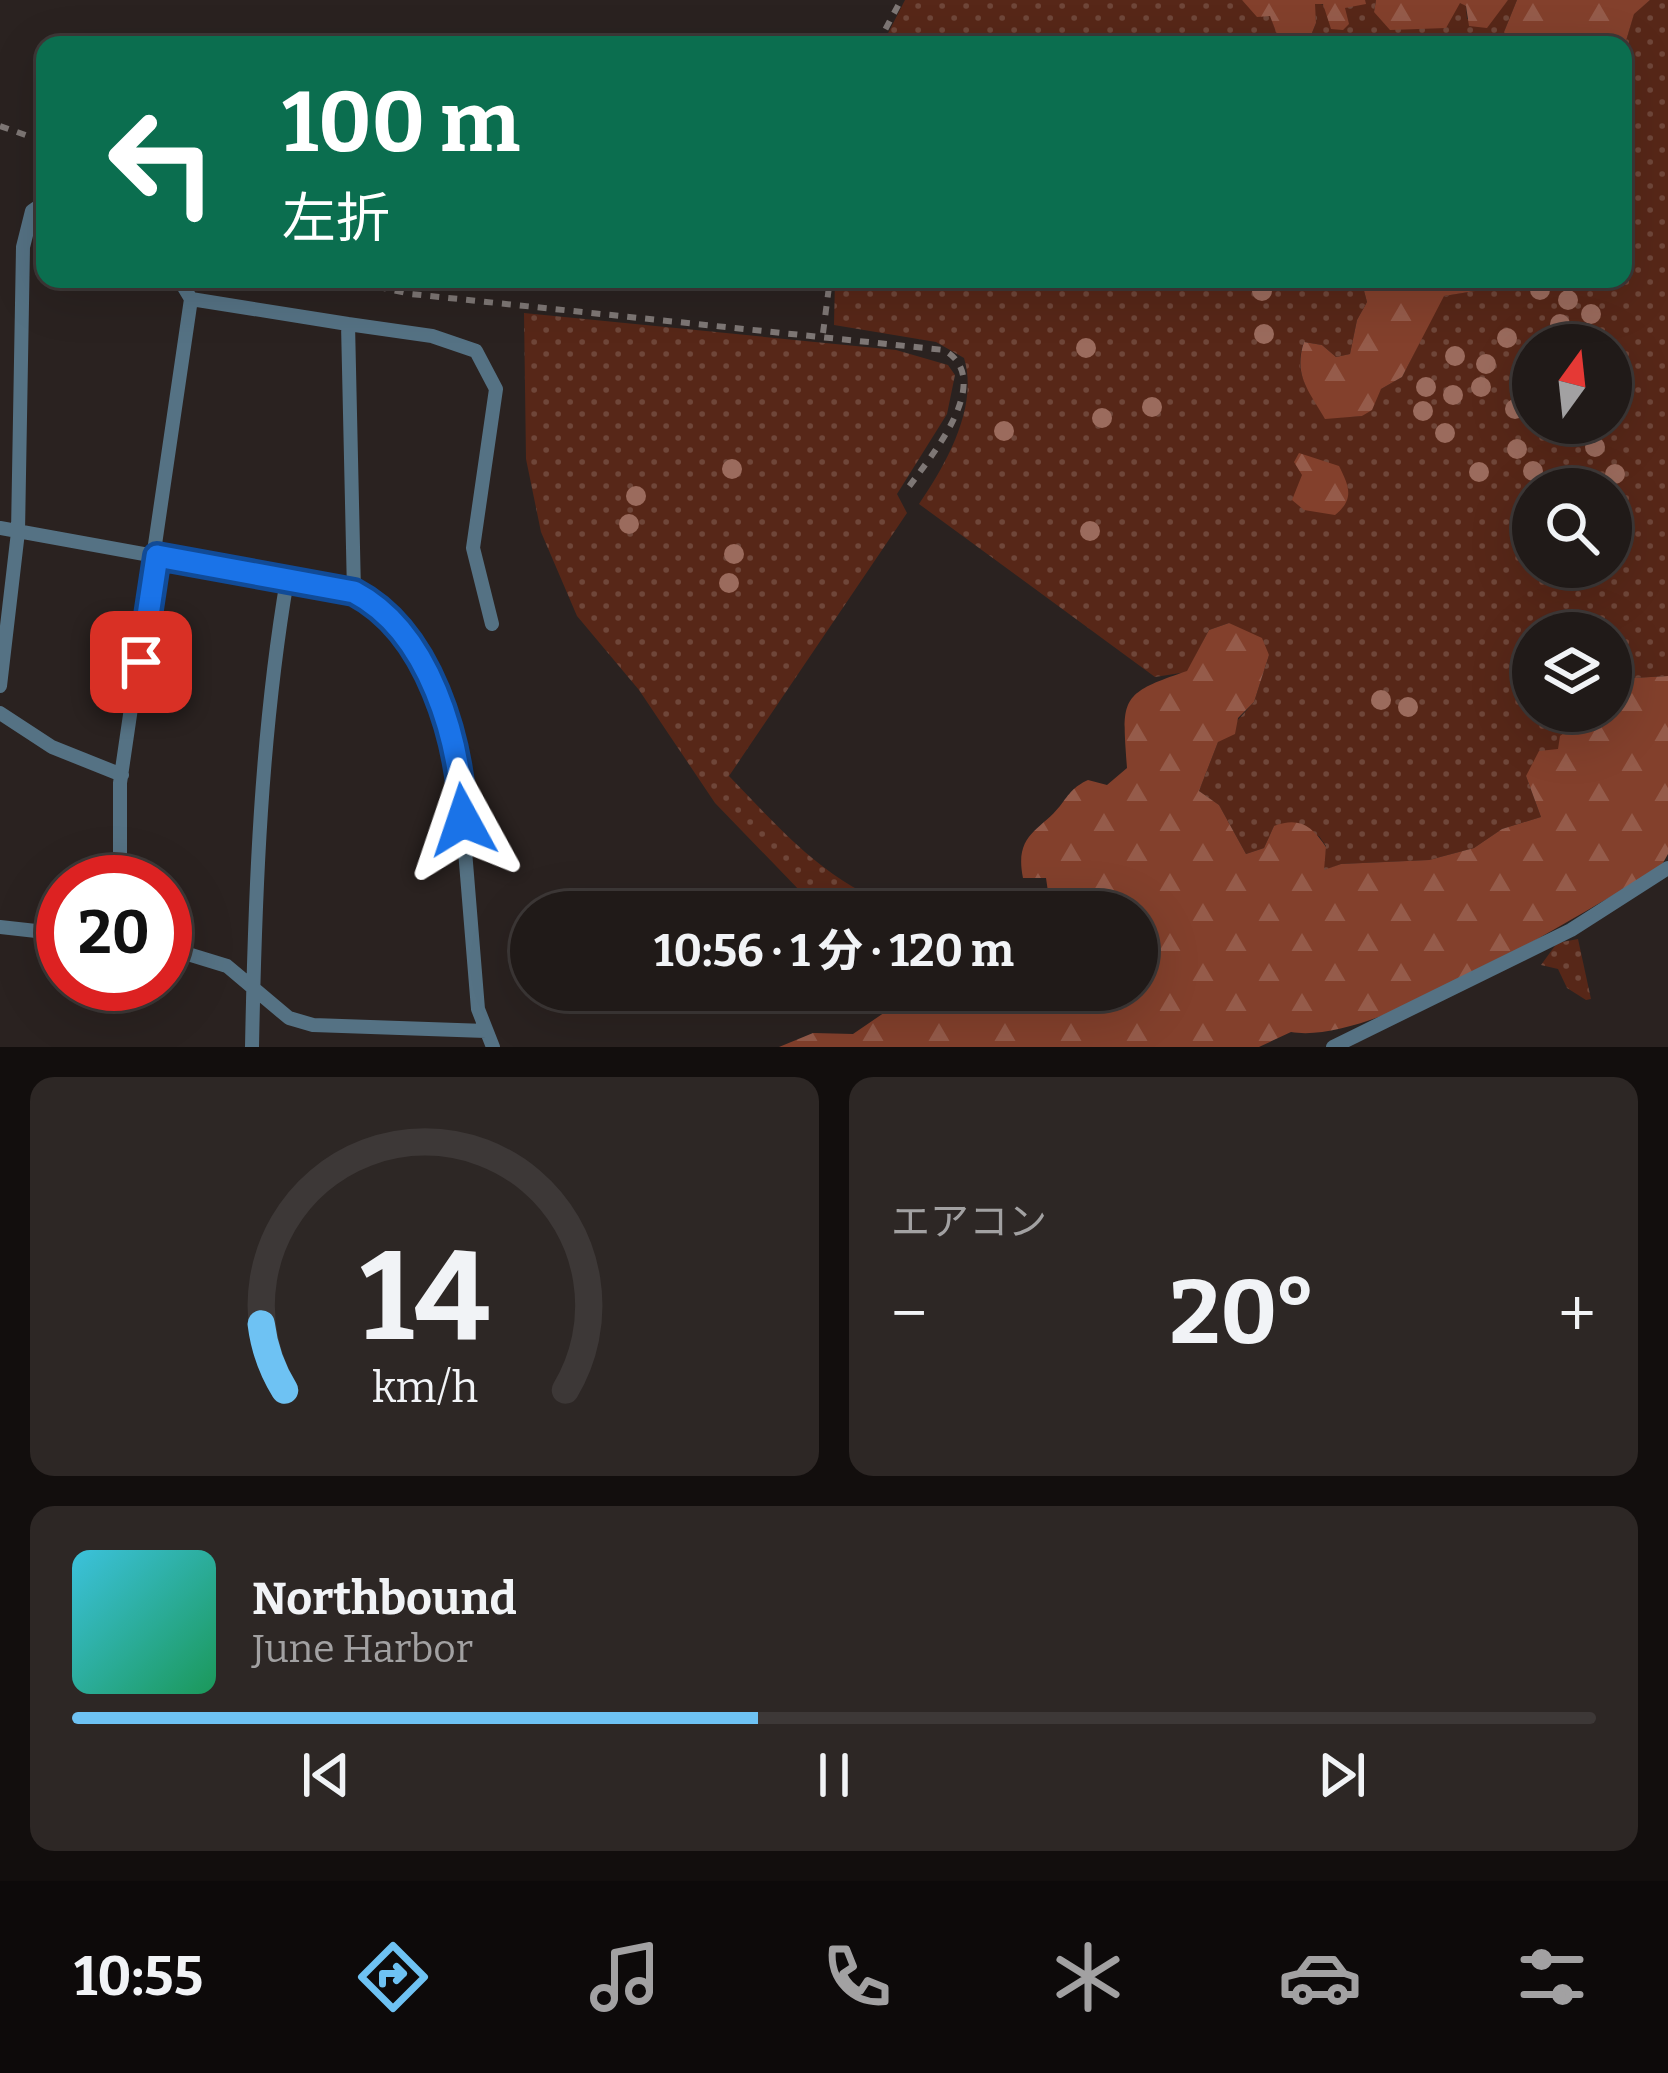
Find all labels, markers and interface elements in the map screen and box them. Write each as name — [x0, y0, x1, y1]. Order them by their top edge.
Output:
text: 100 m — [282, 72, 520, 173]
icon: left — [84, 84, 240, 240]
text: 左折 — [282, 187, 390, 251]
north arrow — [1512, 324, 1632, 444]
map controls — [1512, 324, 1632, 732]
button: search — [1512, 468, 1632, 588]
pin — [90, 611, 192, 713]
button: layers — [1512, 612, 1632, 732]
icon: arrive — [108, 629, 174, 695]
position arrow — [400, 757, 526, 883]
speed limit sign: 20 — [36, 855, 192, 1011]
text: 10:56 · 1 分 · 120 m — [654, 924, 1014, 978]
text: エアコン — [891, 1199, 1047, 1245]
text: 14 — [360, 1222, 489, 1372]
text: 20° — [1170, 1259, 1316, 1367]
text: − — [891, 1274, 927, 1353]
text: + — [1558, 1274, 1596, 1353]
text: km/h — [371, 1361, 478, 1412]
text: Northbound — [252, 1572, 517, 1626]
text: June Harbor — [252, 1626, 473, 1672]
icon: previous — [293, 1742, 359, 1808]
icon: pause — [801, 1742, 867, 1808]
icon: next — [1309, 1742, 1375, 1808]
icon: directions — [351, 1935, 435, 2019]
icon: music — [583, 1935, 667, 2019]
icon: phone — [815, 1935, 899, 2019]
icon: climate — [1046, 1935, 1130, 2019]
icon: car — [1278, 1935, 1362, 2019]
icon: filters — [1510, 1935, 1594, 2019]
text: 10:55 — [74, 1945, 203, 2009]

